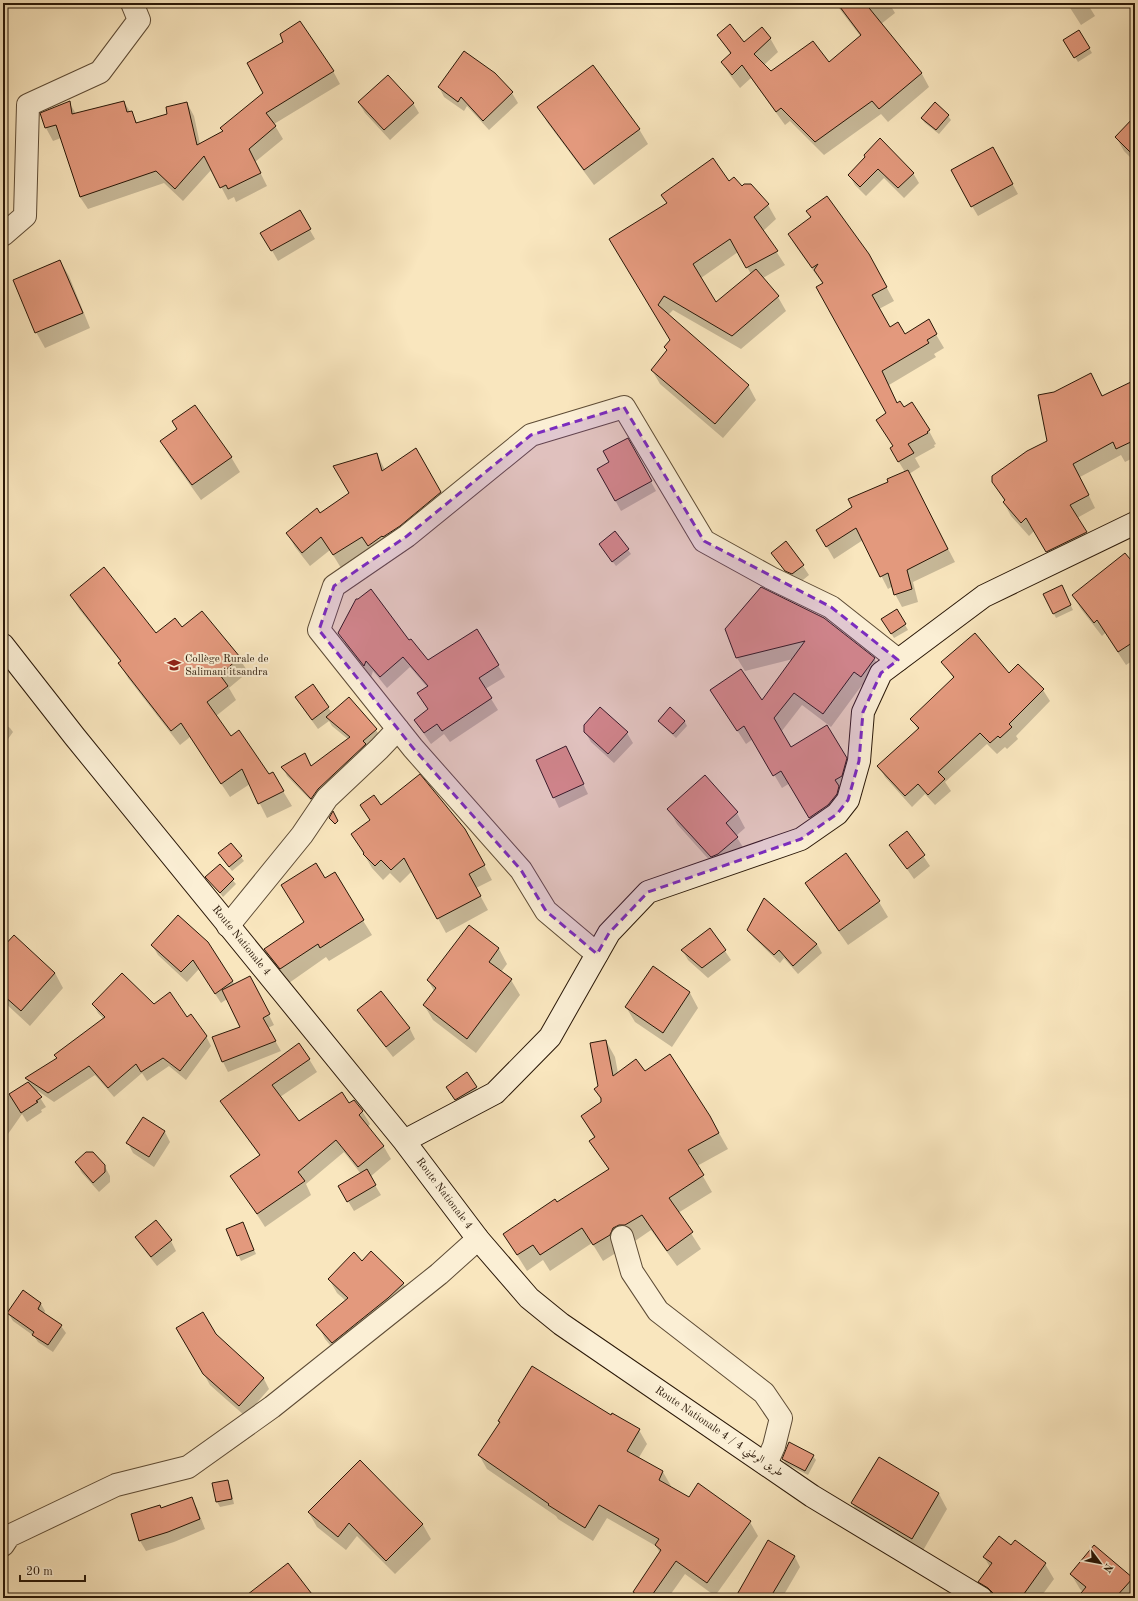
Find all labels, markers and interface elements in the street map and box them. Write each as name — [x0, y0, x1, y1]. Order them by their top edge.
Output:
place label: Collège Rurale de Salimani itsandra — [185, 654, 269, 678]
school or university icon: Collège Rurale de Salimani itsandra — [166, 657, 182, 673]
street label: Route Nationale 4 — [210, 904, 272, 978]
street label: Route Nationale 4 — [414, 1156, 474, 1232]
street label: Route Nationale 4 / طريق الوطني 4 — [651, 1385, 785, 1482]
north arrow — [1080, 1543, 1120, 1583]
scale bar — [20, 1557, 85, 1583]
text: N — [1100, 1561, 1114, 1574]
text: 20 m — [26, 1566, 53, 1578]

